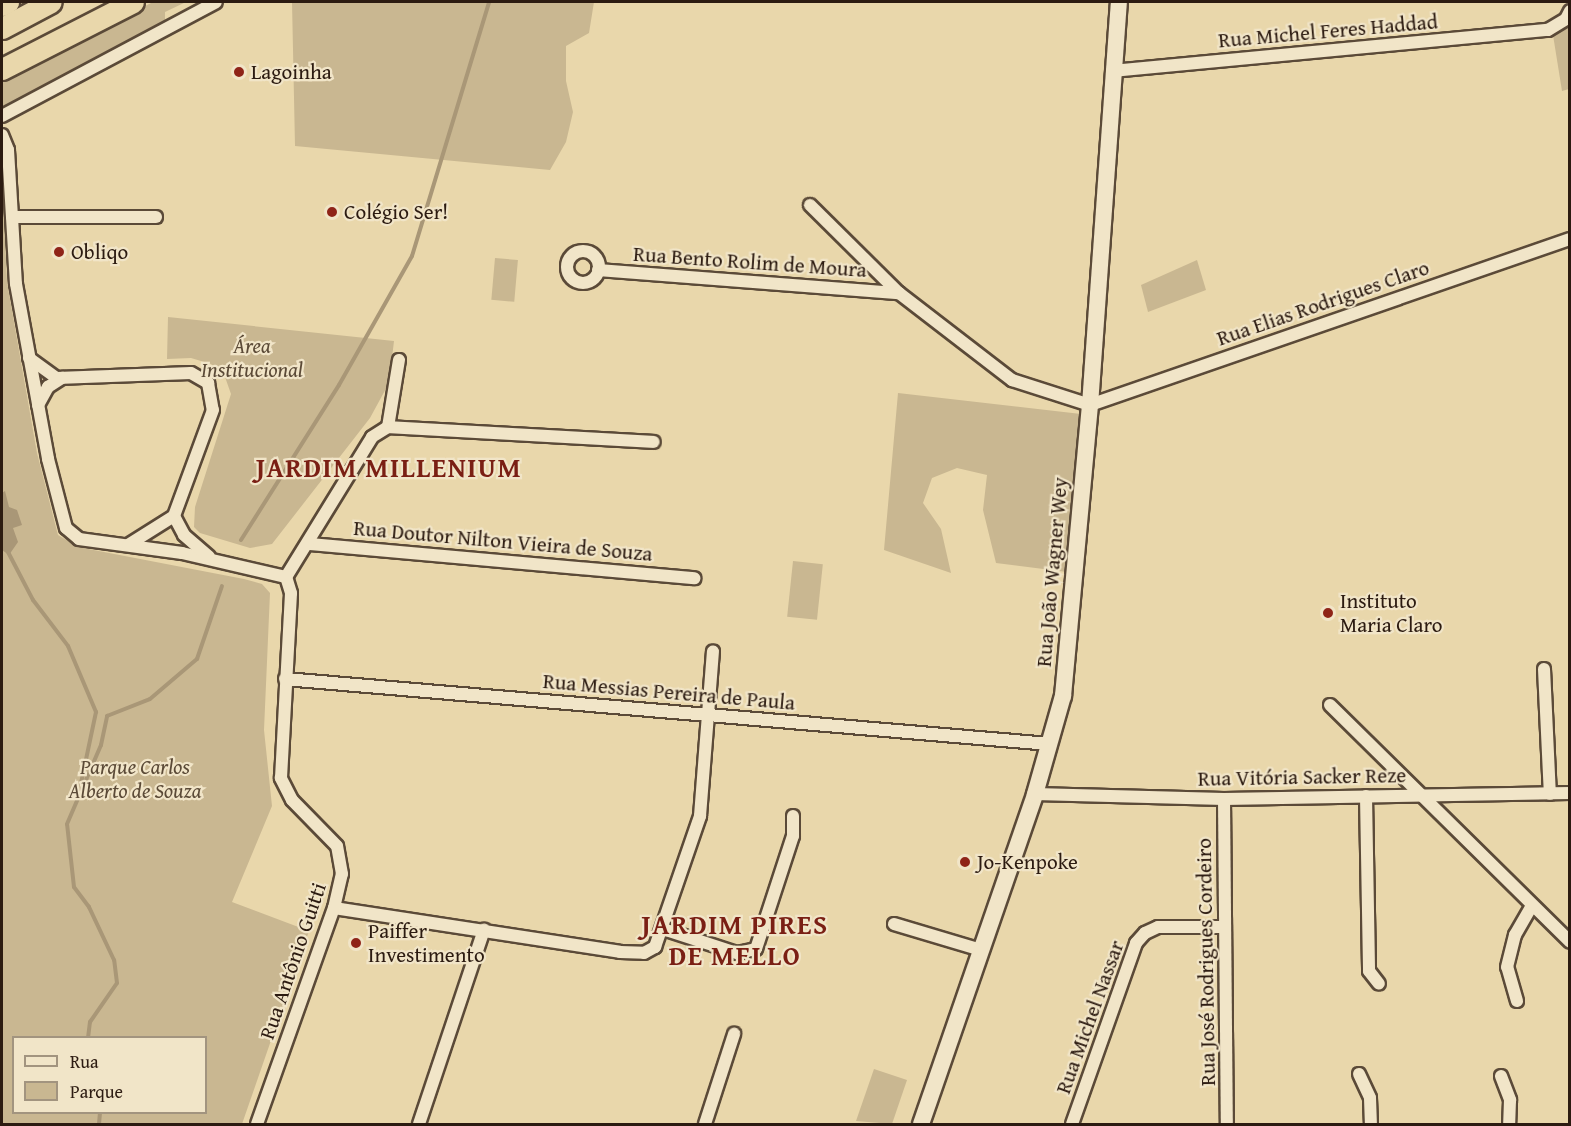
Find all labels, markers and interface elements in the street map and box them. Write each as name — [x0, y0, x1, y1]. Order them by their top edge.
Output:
street label: Rua Michel Feres Haddad — [1217, 9, 1439, 53]
place label: Lagoinha — [251, 59, 332, 85]
marker: Lagoinha — [232, 65, 246, 79]
place label: Colégio Ser! — [344, 199, 448, 225]
marker: Colégio Ser! — [325, 205, 339, 219]
place label: Obliqo — [71, 239, 128, 265]
street label: Rua Bento Rolim de Moura — [632, 241, 868, 283]
marker: Obliqo — [52, 245, 66, 259]
street label: Rua Elias Rodrigues Claro — [1214, 255, 1432, 351]
park label: Área Institucional — [201, 333, 303, 383]
district label: JARDIM MILLENIUM — [256, 452, 522, 484]
street label: Rua João Wagner Wey — [1031, 476, 1073, 668]
street label: Rua Doutor Nilton Vieira de Souza — [353, 515, 653, 567]
place label: Instituto Maria Claro — [1340, 588, 1443, 638]
marker: Instituto Maria Claro — [1321, 606, 1335, 620]
street label: Rua Messias Pereira de Paula — [542, 668, 796, 716]
park label: Parque Carlos Alberto de Souza — [69, 754, 201, 804]
street label: Rua Vitória Sacker Reze — [1198, 763, 1406, 791]
street label: Rua José Rodrigues Cordeiro — [1191, 838, 1221, 1086]
place label: Jo-Kenpoke — [977, 849, 1078, 875]
marker: Jo-Kenpoke — [958, 855, 972, 869]
street label: Rua Antônio Guitti — [254, 879, 332, 1043]
district label: JARDIM PIRES DE MELLO — [641, 908, 829, 971]
place label: Paiffer Investimento — [368, 918, 485, 968]
marker: Paiffer Investimento — [349, 936, 363, 950]
street label: Rua Michel Nassar — [1051, 937, 1129, 1097]
legend — [12, 1036, 207, 1114]
text: Rua — [70, 1048, 99, 1075]
text: Parque — [70, 1078, 123, 1105]

